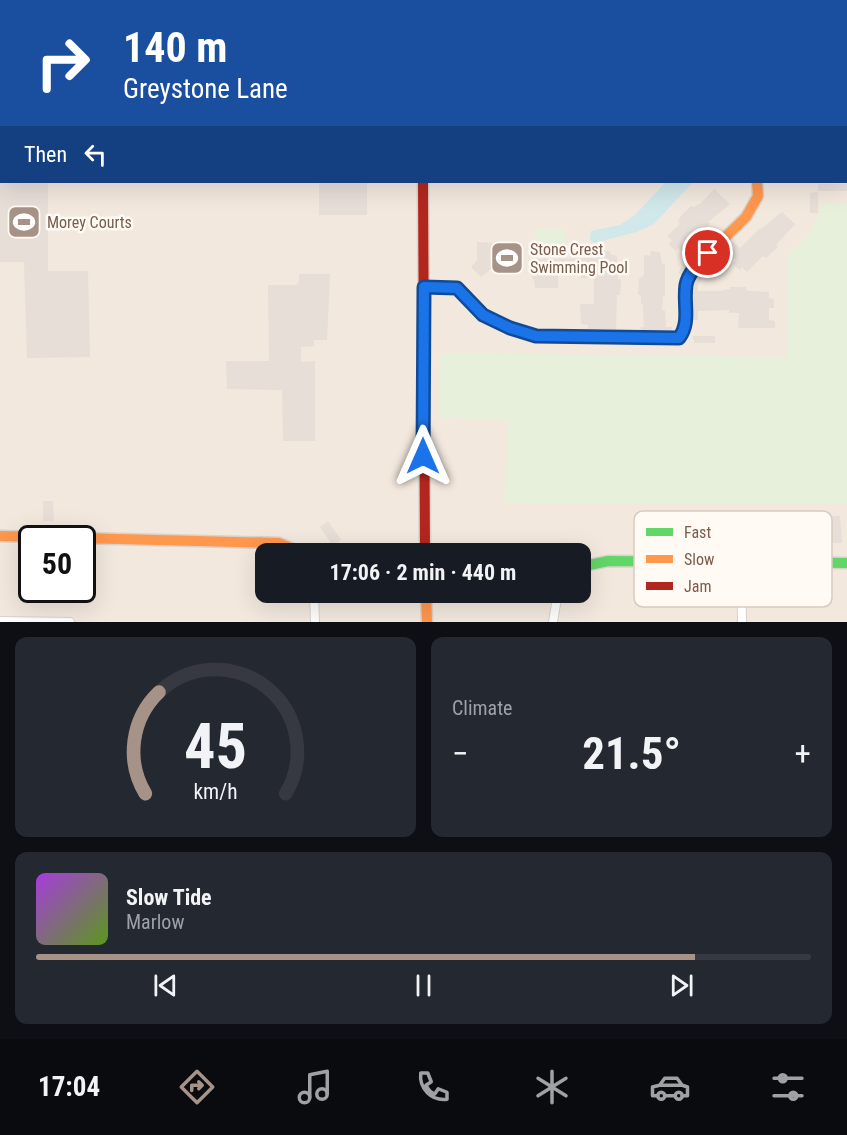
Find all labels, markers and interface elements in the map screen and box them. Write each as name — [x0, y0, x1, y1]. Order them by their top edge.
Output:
text: 140 m — [123, 23, 228, 72]
icon: right — [24, 24, 102, 102]
text: Greystone Lane — [123, 73, 288, 105]
icon: left — [79, 138, 112, 171]
text: Then — [24, 142, 67, 167]
sports icon: Morey Courts — [6, 204, 42, 240]
place label: Morey Courts — [47, 213, 132, 232]
pin — [682, 227, 733, 278]
icon: arrive — [691, 236, 724, 269]
sports icon: Stone Crest Swimming Pool — [489, 240, 525, 276]
place label: Stone Crest Swimming Pool — [530, 240, 628, 277]
position arrow — [391, 424, 455, 488]
legend — [634, 511, 832, 607]
text: Fast — [684, 523, 711, 542]
speed limit sign: 50 — [18, 525, 96, 603]
text: Slow — [684, 550, 714, 569]
text: 17:06 · 2 min · 440 m — [330, 560, 516, 585]
text: Jam — [684, 577, 711, 596]
text: Climate — [452, 696, 512, 720]
text: 45 — [184, 710, 247, 783]
text: 21.5° — [582, 727, 681, 780]
text: − — [452, 734, 469, 773]
text: + — [795, 734, 811, 773]
text: km/h — [193, 779, 238, 804]
text: Slow Tide — [126, 885, 212, 910]
text: Marlow — [126, 910, 184, 934]
icon: previous — [149, 969, 182, 1002]
icon: pause — [407, 969, 440, 1002]
icon: next — [665, 969, 698, 1002]
icon: directions — [176, 1066, 218, 1108]
icon: music — [294, 1066, 336, 1108]
icon: phone — [412, 1066, 454, 1108]
icon: climate — [531, 1066, 573, 1108]
icon: car — [649, 1066, 691, 1108]
icon: filters — [767, 1066, 809, 1108]
text: 17:04 — [38, 1071, 100, 1103]

